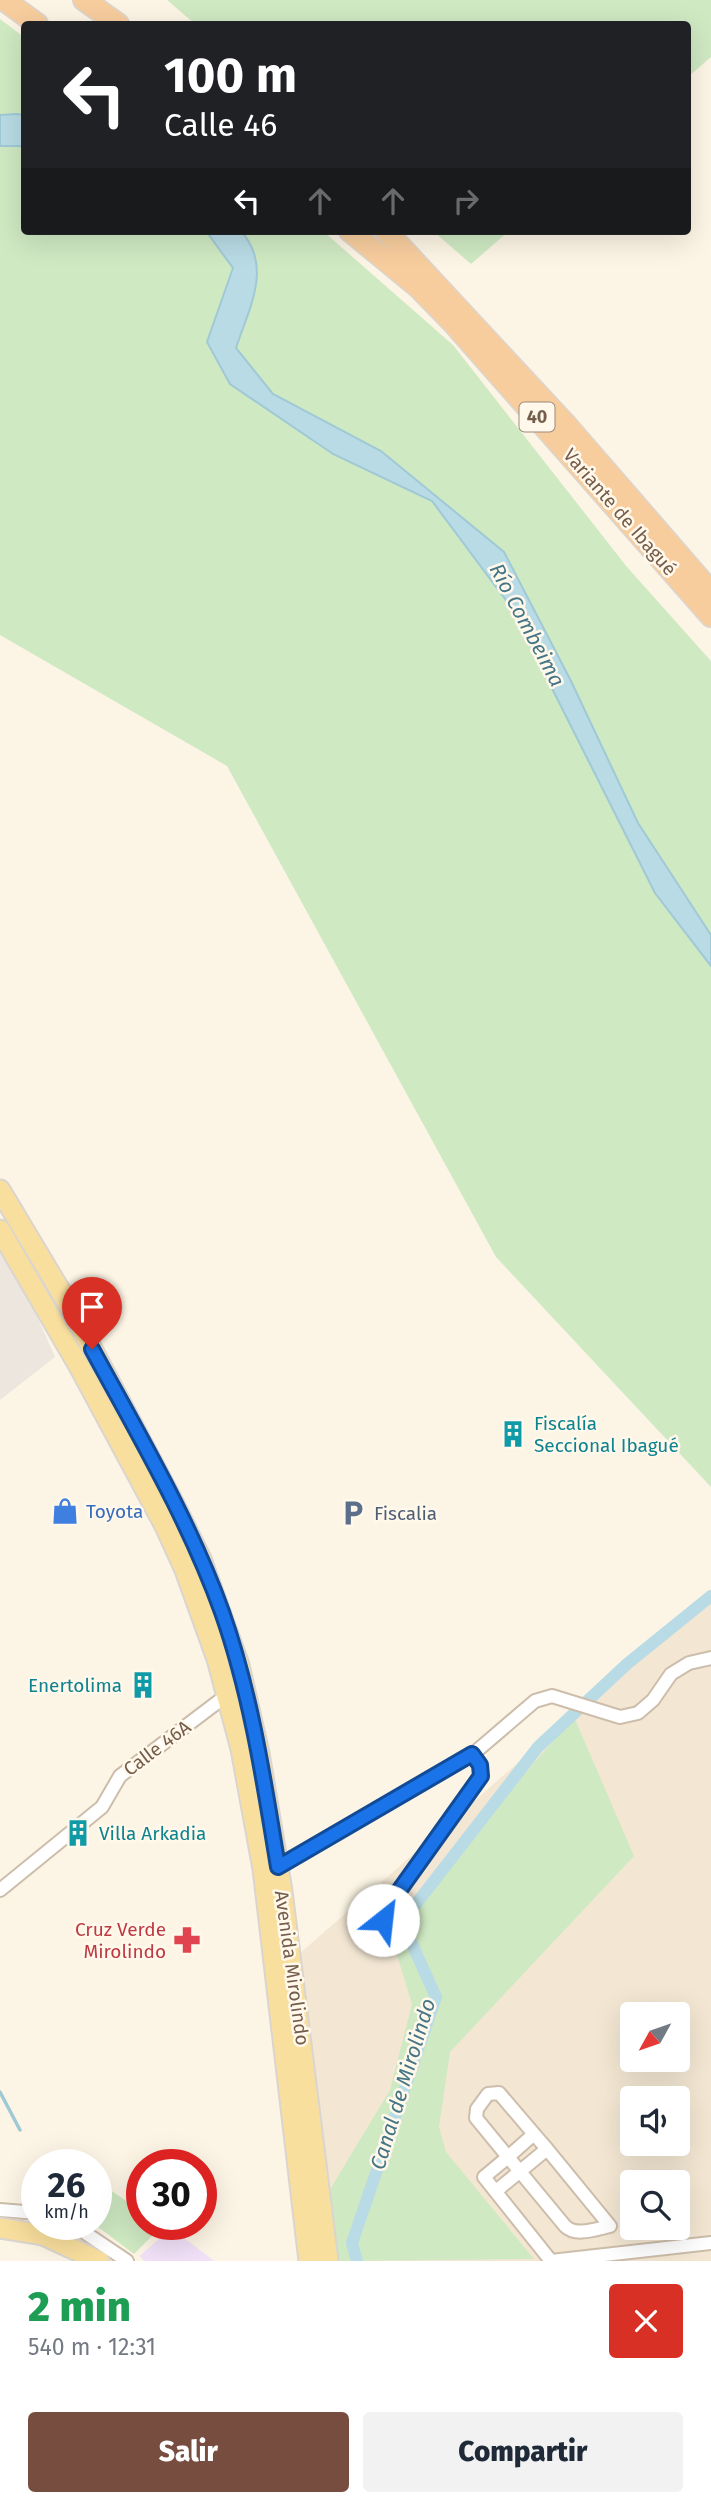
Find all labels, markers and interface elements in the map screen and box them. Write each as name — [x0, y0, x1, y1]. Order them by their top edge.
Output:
text: 100 m — [164, 46, 297, 105]
icon: left — [49, 49, 140, 140]
text: Calle 46 — [164, 106, 277, 144]
icon: left — [228, 182, 266, 220]
icon: ahead — [301, 182, 339, 220]
icon: ahead — [374, 182, 412, 220]
icon: right — [447, 182, 485, 220]
road number: 40 — [520, 402, 554, 432]
street label: Variante de Ibagué — [559, 444, 681, 580]
water label: Río Combeima — [484, 559, 570, 691]
pin — [62, 1277, 122, 1349]
icon: arrive — [73, 1288, 111, 1326]
place label: Fiscalía Seccional Ibagué — [534, 1412, 679, 1457]
building icon: Fiscalía Seccional Ibagué — [498, 1419, 528, 1449]
shop icon: Toyota — [50, 1496, 80, 1526]
parking icon: Fiscalia — [338, 1498, 368, 1528]
place label: Toyota — [86, 1500, 143, 1523]
place label: Fiscalia — [374, 1502, 437, 1525]
building icon: Enertolima — [128, 1670, 158, 1700]
place label: Enertolima — [28, 1674, 122, 1697]
street label: Calle 46A — [119, 1715, 195, 1781]
building icon: Villa Arkadia — [63, 1818, 93, 1848]
place label: Villa Arkadia — [99, 1822, 206, 1845]
position arrow — [346, 1883, 420, 1957]
street label: Avenida Mirolindo — [270, 1889, 314, 2047]
place label: Cruz Verde Mirolindo — [75, 1918, 166, 1963]
pharmacy icon: Cruz Verde Mirolindo — [172, 1925, 202, 1955]
water label: Canal de Mirolindo — [365, 1995, 441, 2173]
north arrow — [620, 2002, 690, 2072]
map controls — [620, 2002, 690, 2240]
button: sound — [620, 2086, 690, 2156]
speed limit sign: 30 — [126, 2149, 217, 2240]
text: 26 — [48, 2164, 85, 2206]
button: search — [620, 2170, 690, 2240]
text: km/h — [44, 2201, 89, 2223]
text: 2 min — [28, 2282, 131, 2332]
button: close — [609, 2284, 683, 2358]
text: 540 m · 12:31 — [28, 2333, 156, 2361]
button: Salir — [28, 2412, 349, 2492]
button: Compartir — [363, 2412, 683, 2492]

